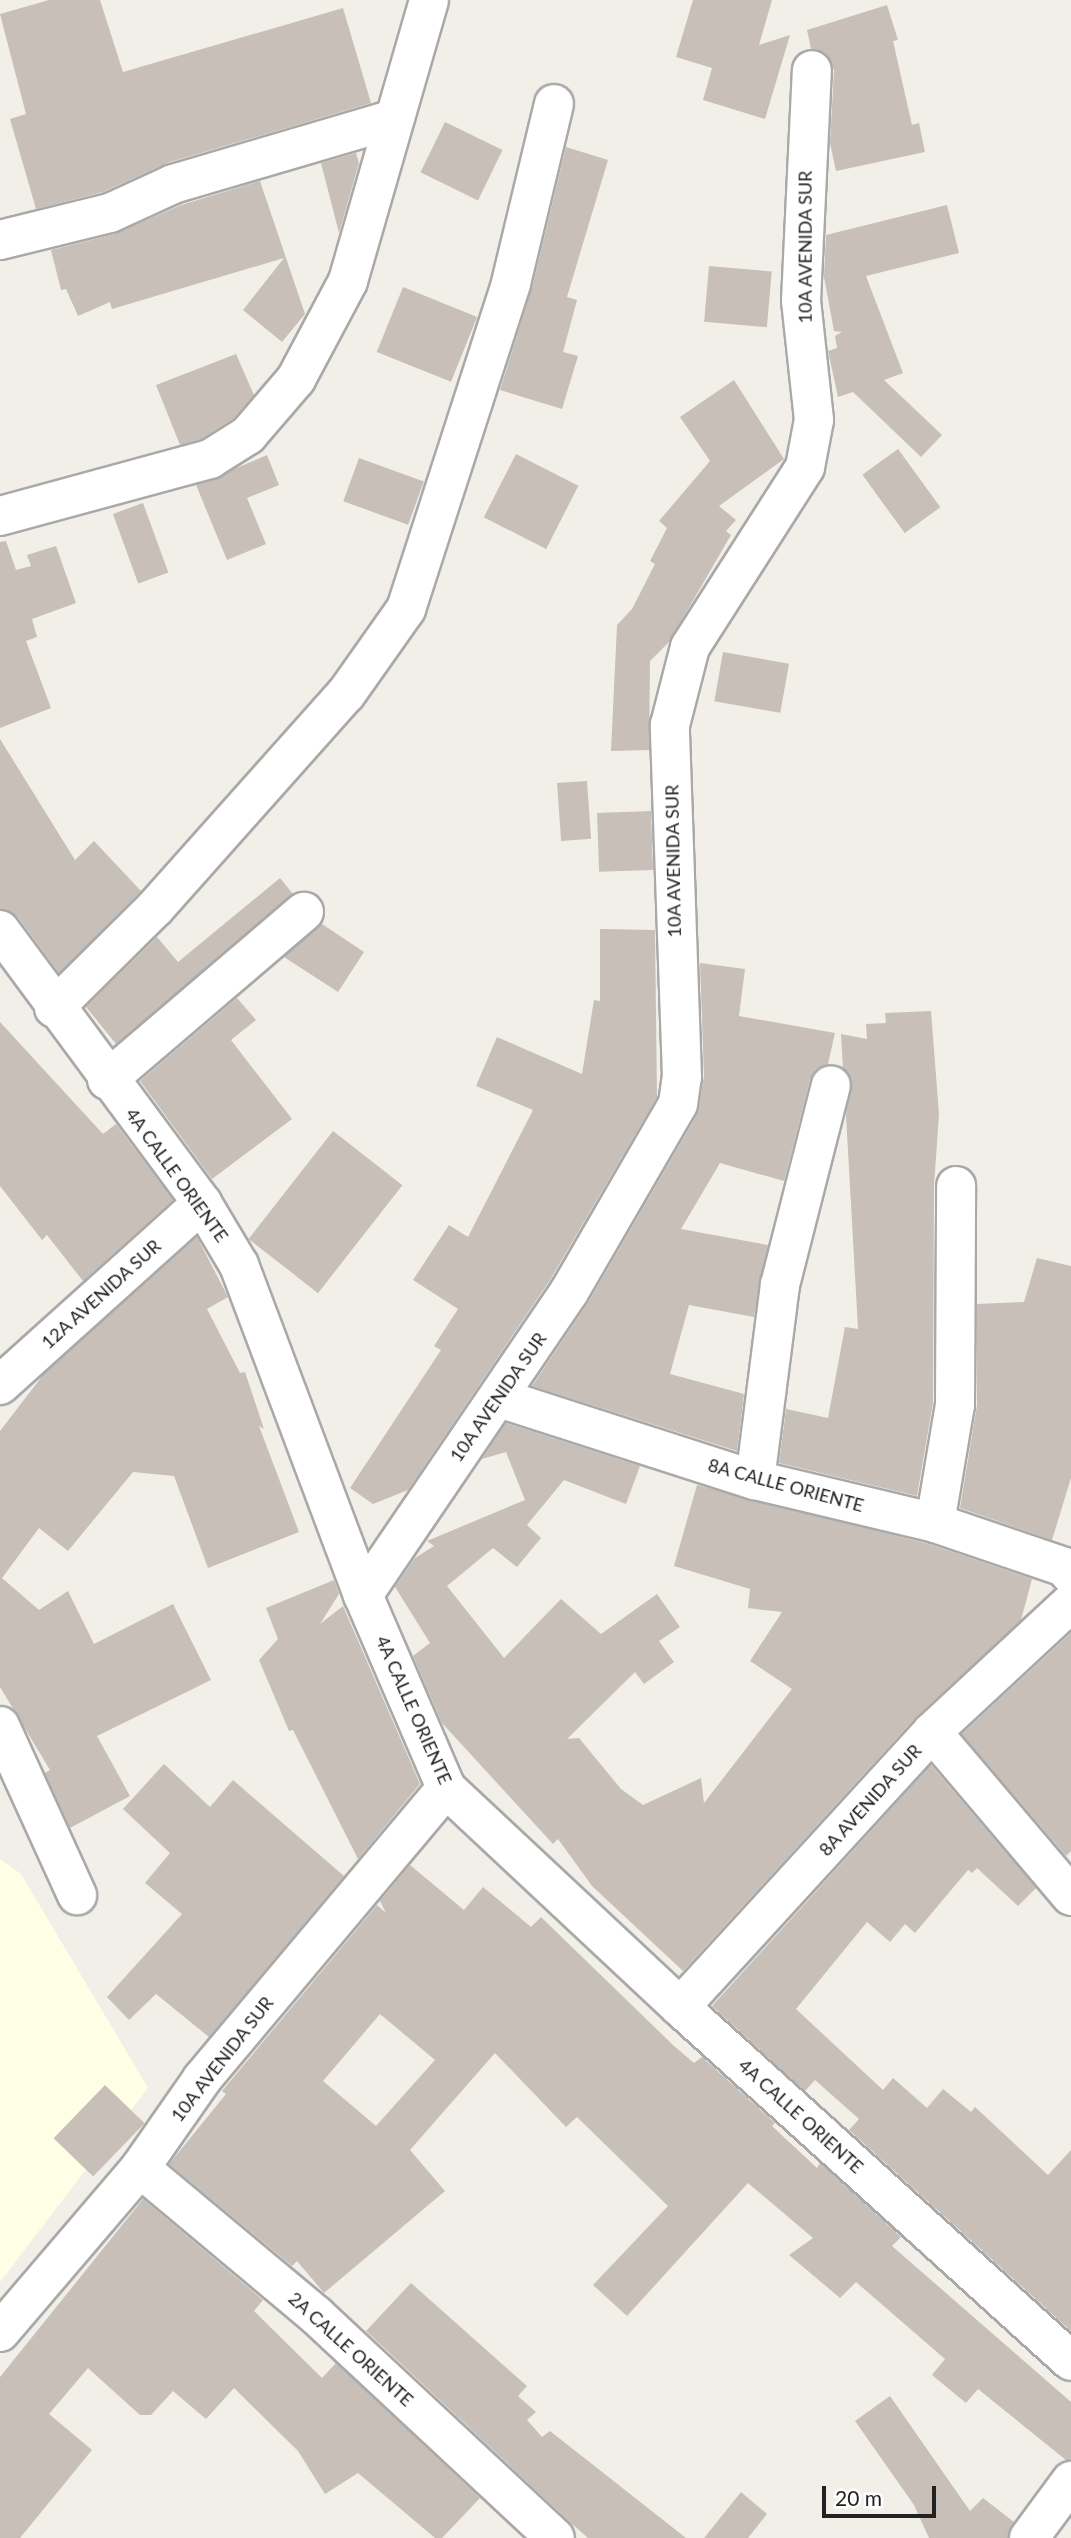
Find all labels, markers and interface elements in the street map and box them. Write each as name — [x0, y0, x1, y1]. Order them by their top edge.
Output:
street label: 10A AVENIDA SUR — [794, 170, 816, 324]
street label: 10A AVENIDA SUR — [661, 783, 685, 939]
street label: 4A CALLE ORIENTE — [121, 1104, 233, 1246]
street label: 12A AVENIDA SUR — [36, 1234, 166, 1354]
street label: 10A AVENIDA SUR — [445, 1327, 551, 1467]
street label: 8A CALLE ORIENTE — [706, 1454, 866, 1516]
street label: 4A CALLE ORIENTE — [371, 1632, 457, 1788]
street label: 8A AVENIDA SUR — [814, 1739, 926, 1861]
street label: 10A AVENIDA SUR — [166, 1991, 278, 2127]
street label: 4A CALLE ORIENTE — [734, 2054, 868, 2178]
street label: 2A CALLE ORIENTE — [284, 2287, 418, 2411]
scale bar — [826, 2472, 940, 2516]
text: 20 m — [835, 2485, 882, 2510]

